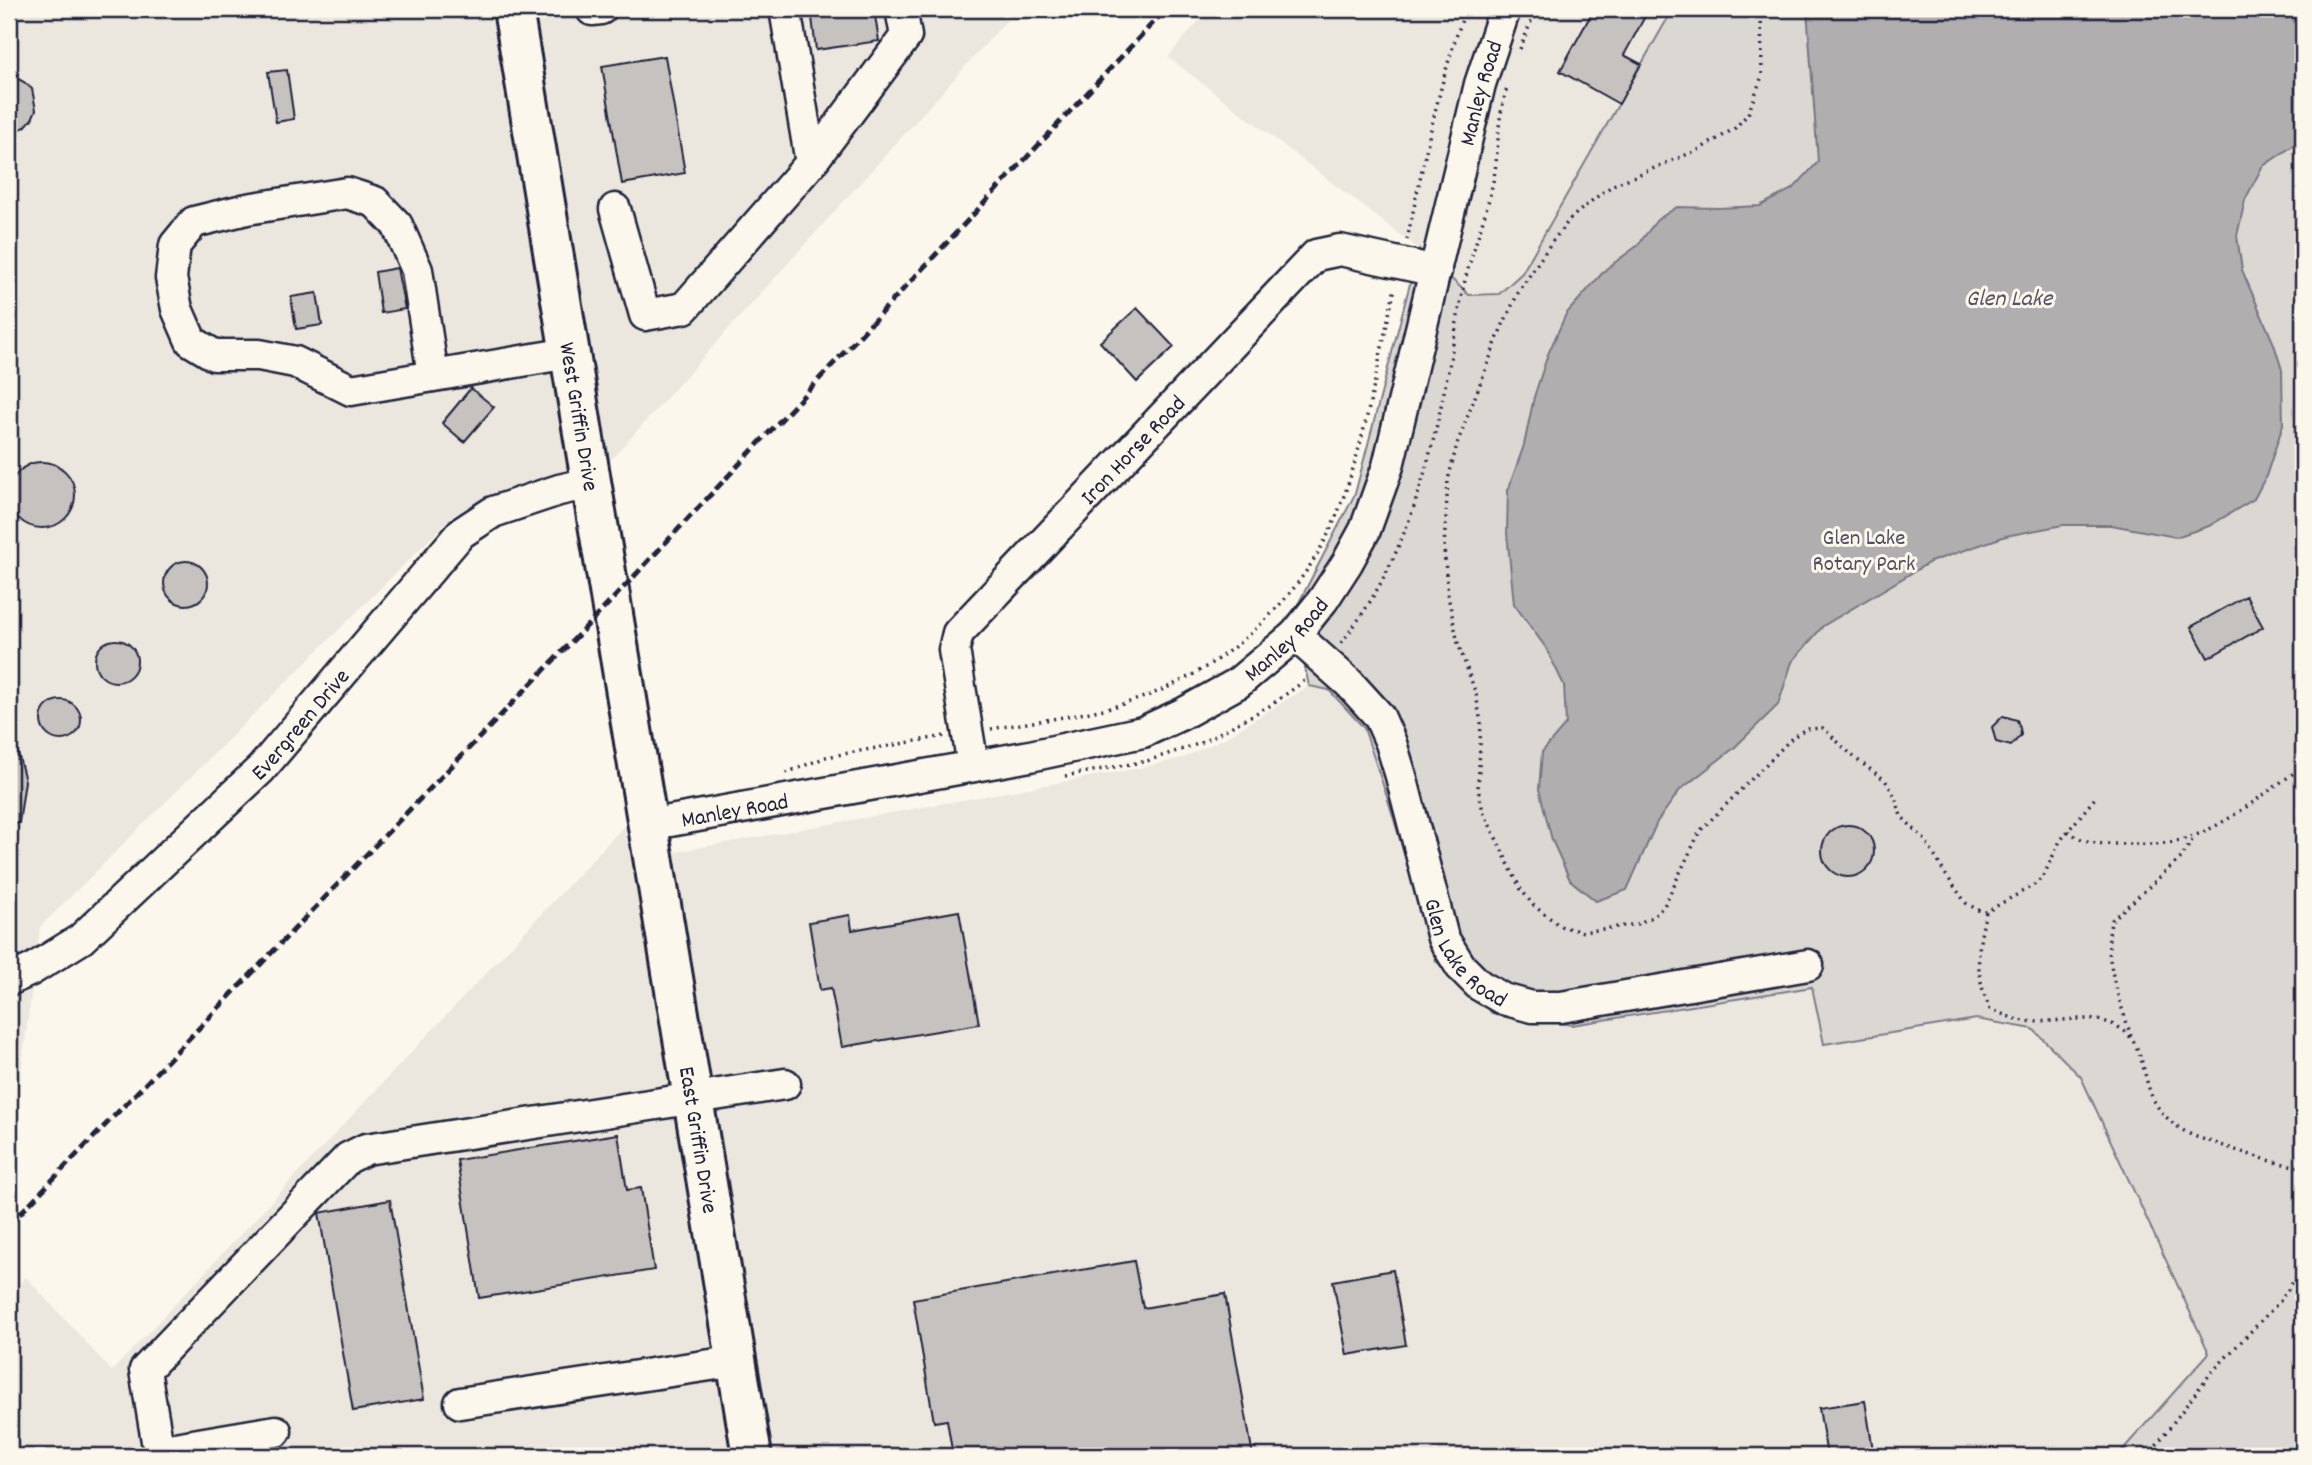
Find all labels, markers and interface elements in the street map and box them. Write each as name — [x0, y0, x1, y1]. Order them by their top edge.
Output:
street label: Manley Road — [1453, 37, 1513, 150]
water label: Glen Lake — [1966, 283, 2054, 317]
street label: West Griffin Drive — [548, 340, 605, 494]
street label: Iron Horse Road — [1074, 389, 1195, 514]
park label: Glen Lake Rotary Park — [1812, 523, 1916, 582]
street label: Manley Road — [1238, 592, 1339, 691]
street label: Evergreen Drive — [245, 663, 359, 790]
street label: Manley Road — [679, 787, 791, 839]
street label: Glen Lake Road — [1413, 895, 1512, 1018]
street label: East Griffin Drive — [668, 1064, 725, 1216]

